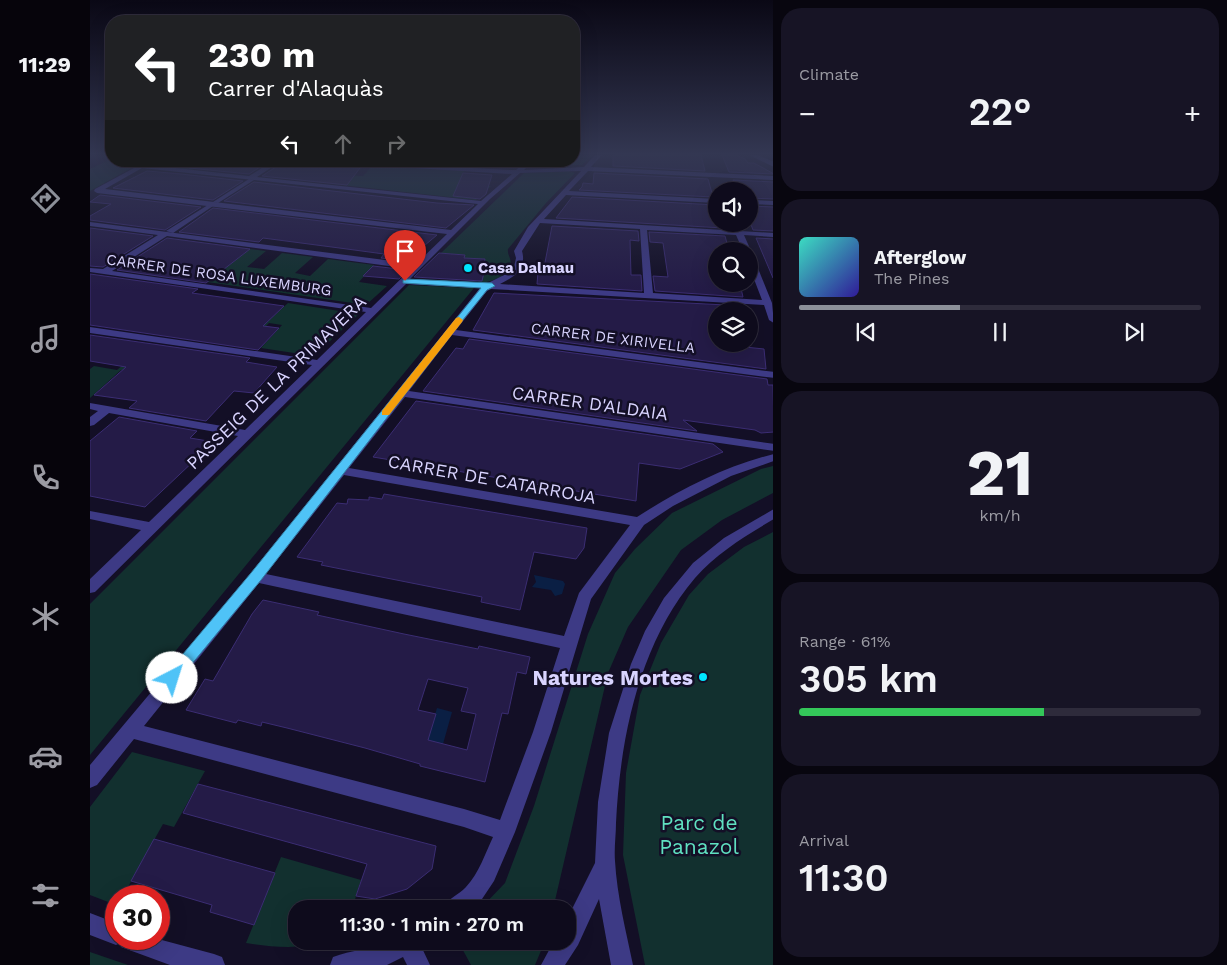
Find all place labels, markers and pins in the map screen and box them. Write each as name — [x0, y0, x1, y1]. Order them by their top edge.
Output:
pin — [384, 230, 426, 281]
place label: Casa Dalmau — [478, 259, 574, 277]
marker: Casa Dalmau — [462, 262, 474, 274]
place label: Natures Mortes — [532, 665, 693, 690]
marker: Natures Mortes — [697, 671, 709, 683]

